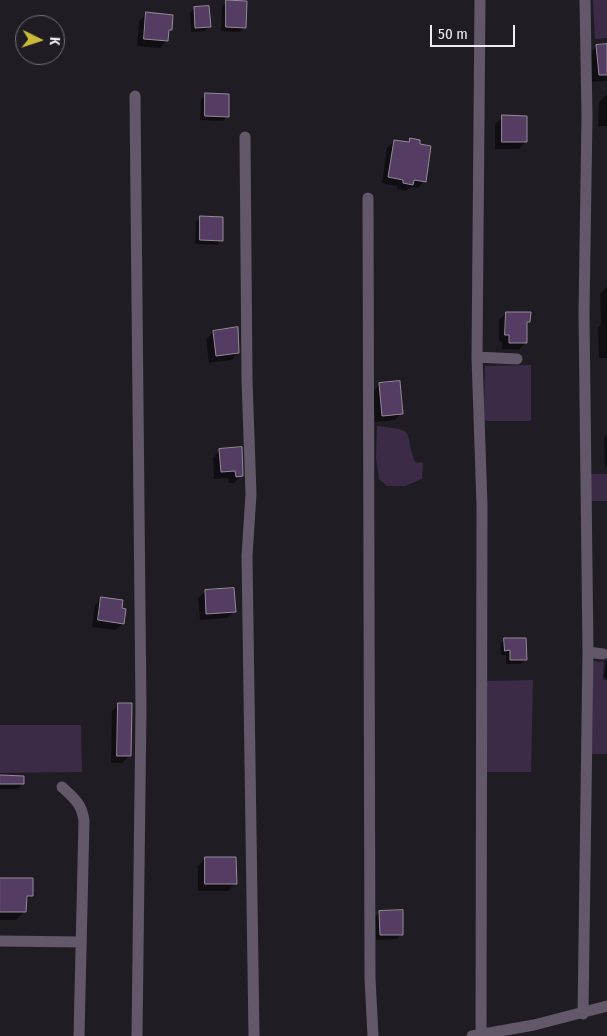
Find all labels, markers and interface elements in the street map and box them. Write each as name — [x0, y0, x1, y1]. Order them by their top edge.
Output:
north arrow — [15, 15, 65, 65]
scale bar — [432, 15, 517, 47]
text: 50 m — [438, 25, 468, 43]
text: K — [46, 36, 63, 46]

